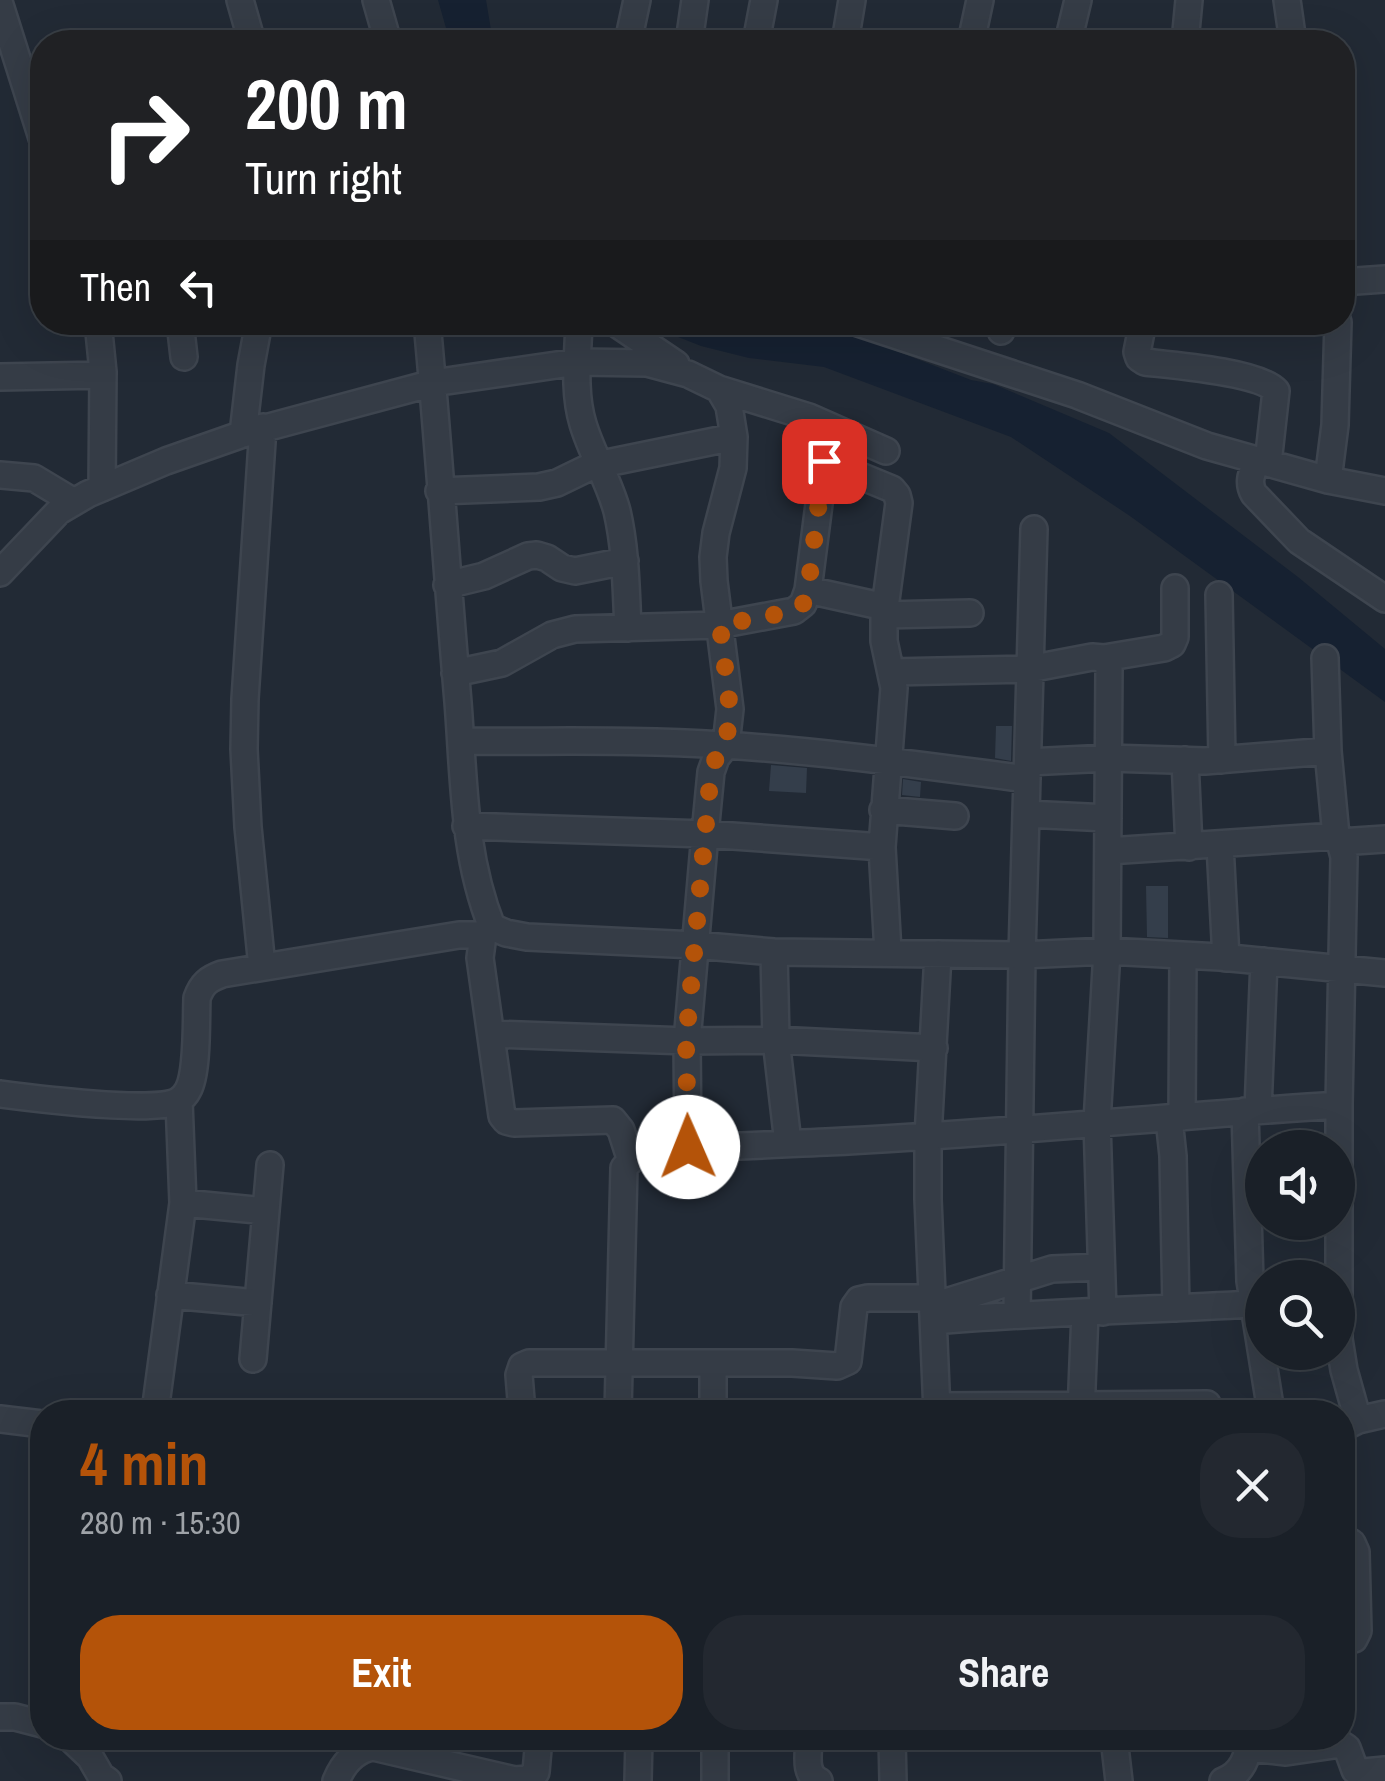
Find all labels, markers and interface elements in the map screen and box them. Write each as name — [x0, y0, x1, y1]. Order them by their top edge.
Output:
text: 200 m — [245, 57, 408, 151]
icon: right — [80, 70, 210, 200]
text: Turn right — [245, 147, 402, 208]
icon: left — [171, 260, 226, 315]
text: Then — [80, 262, 151, 313]
pin — [782, 419, 867, 504]
icon: arrive — [797, 434, 852, 489]
position arrow — [636, 1095, 740, 1199]
map controls — [1245, 1130, 1355, 1370]
button: sound — [1245, 1130, 1355, 1240]
button: search — [1245, 1260, 1355, 1370]
text: 4 min — [80, 1423, 209, 1504]
button: close — [1200, 1433, 1305, 1538]
text: 280 m · 15:30 — [80, 1501, 240, 1544]
button: Exit — [80, 1615, 683, 1730]
button: Share — [703, 1615, 1305, 1730]

